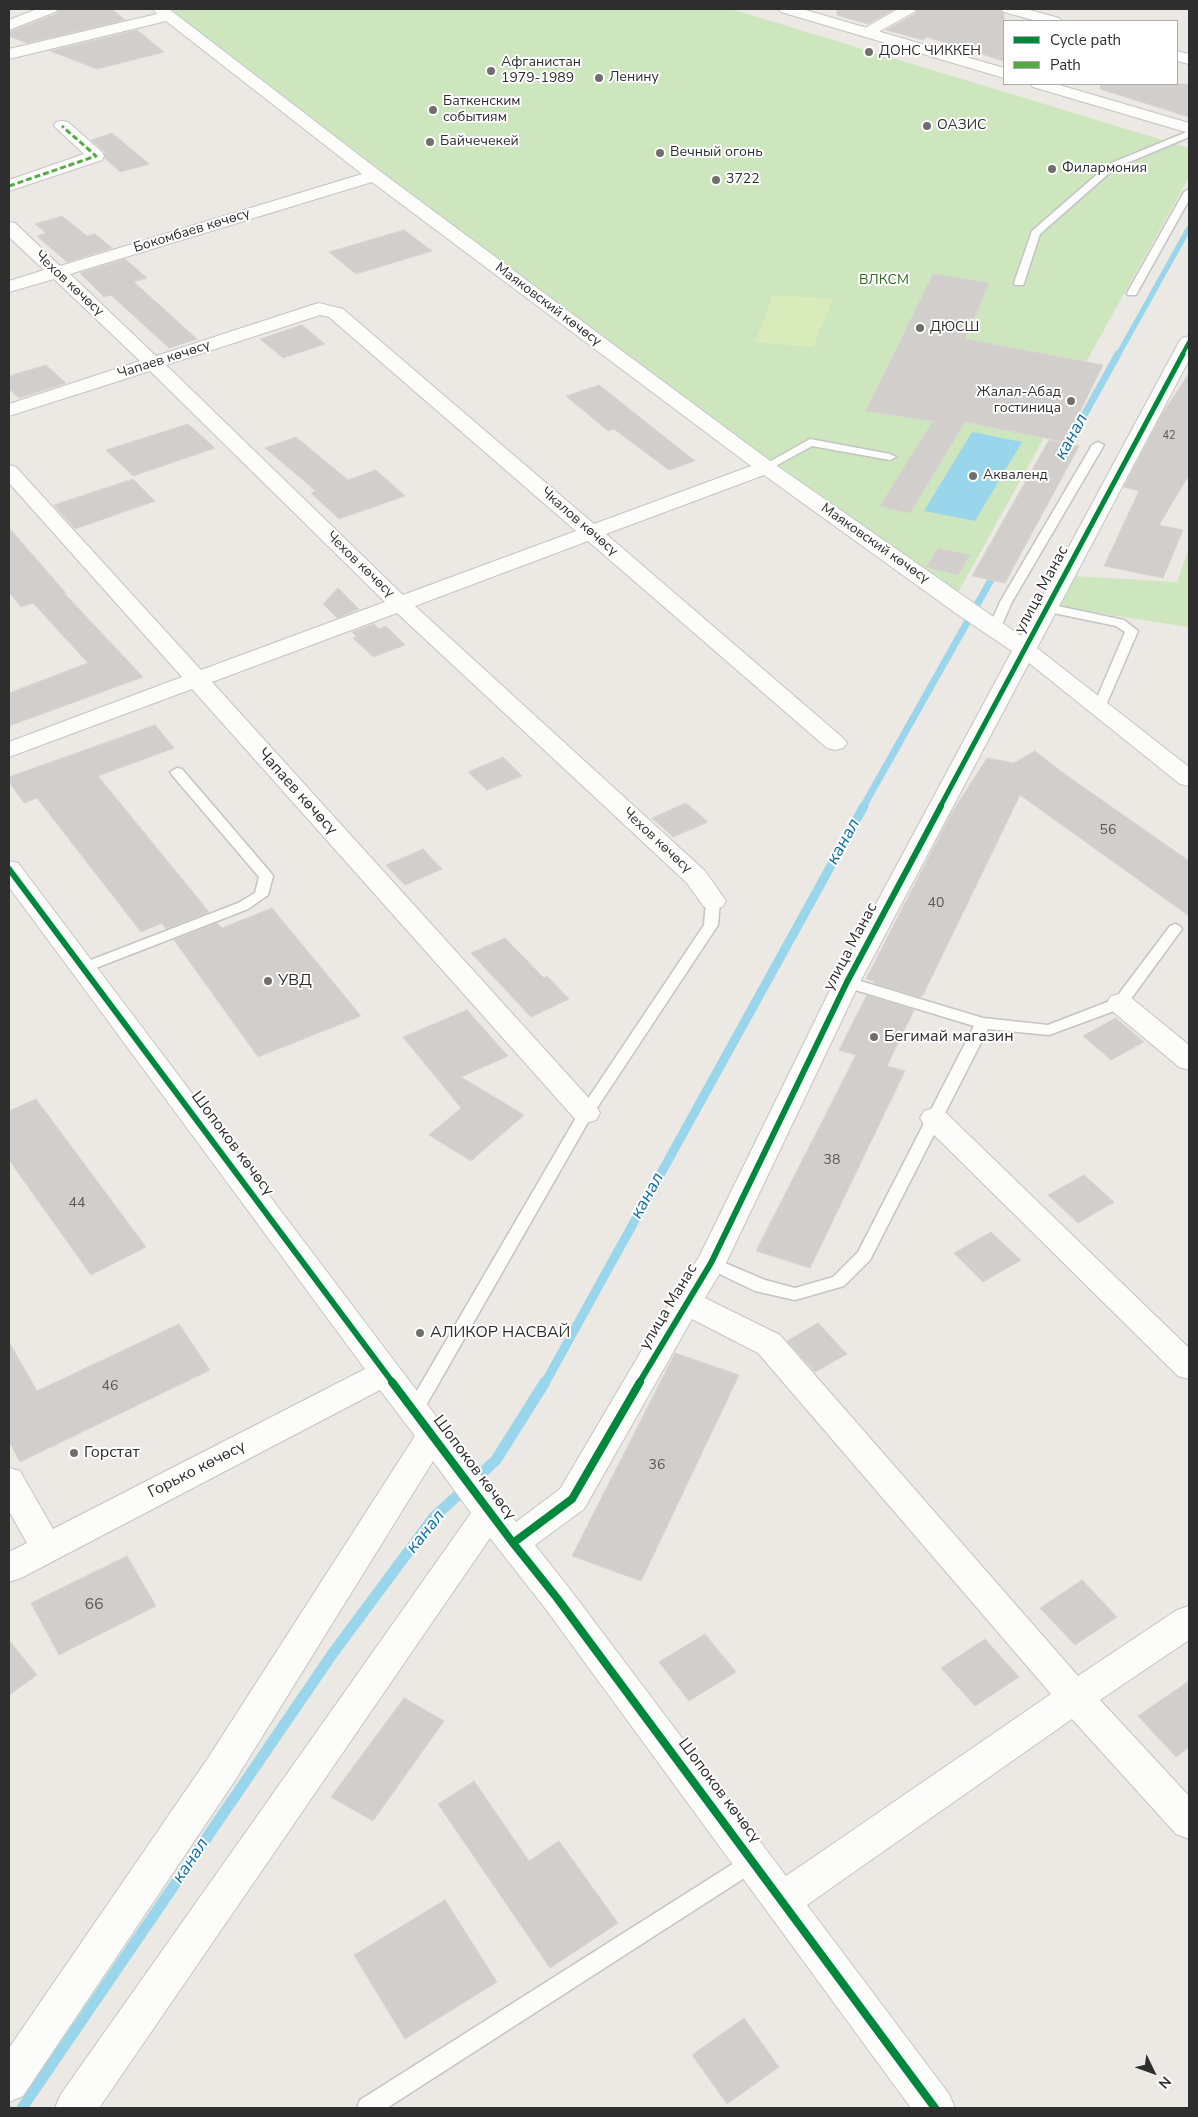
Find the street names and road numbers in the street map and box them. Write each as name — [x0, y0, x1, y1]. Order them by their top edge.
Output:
street label: Бокомбаев көчөсү — [132, 205, 252, 257]
street label: Чехов көчөсү — [31, 248, 107, 320]
street label: Маяковский көчөсү — [492, 260, 604, 350]
street label: Чапаев көчөсү — [116, 337, 212, 383]
street label: Чкалов көчөсү — [537, 484, 621, 560]
street label: Маяковский көчөсү — [817, 500, 933, 588]
street label: Чехов көчөсү — [322, 528, 398, 602]
street label: улица Манас — [1011, 543, 1073, 637]
street label: Чапаев көчөсү — [253, 745, 341, 839]
street label: Чехов көчөсү — [619, 805, 695, 877]
street label: улица Манас — [820, 900, 882, 994]
street label: Шопоков көчөсү — [186, 1088, 278, 1200]
street label: улица Манас — [636, 1261, 702, 1353]
street label: Шопоков көчөсү — [428, 1412, 520, 1524]
street label: Горько көчөсү — [145, 1437, 249, 1503]
street label: Шопоков көчөсү — [673, 1735, 765, 1847]

